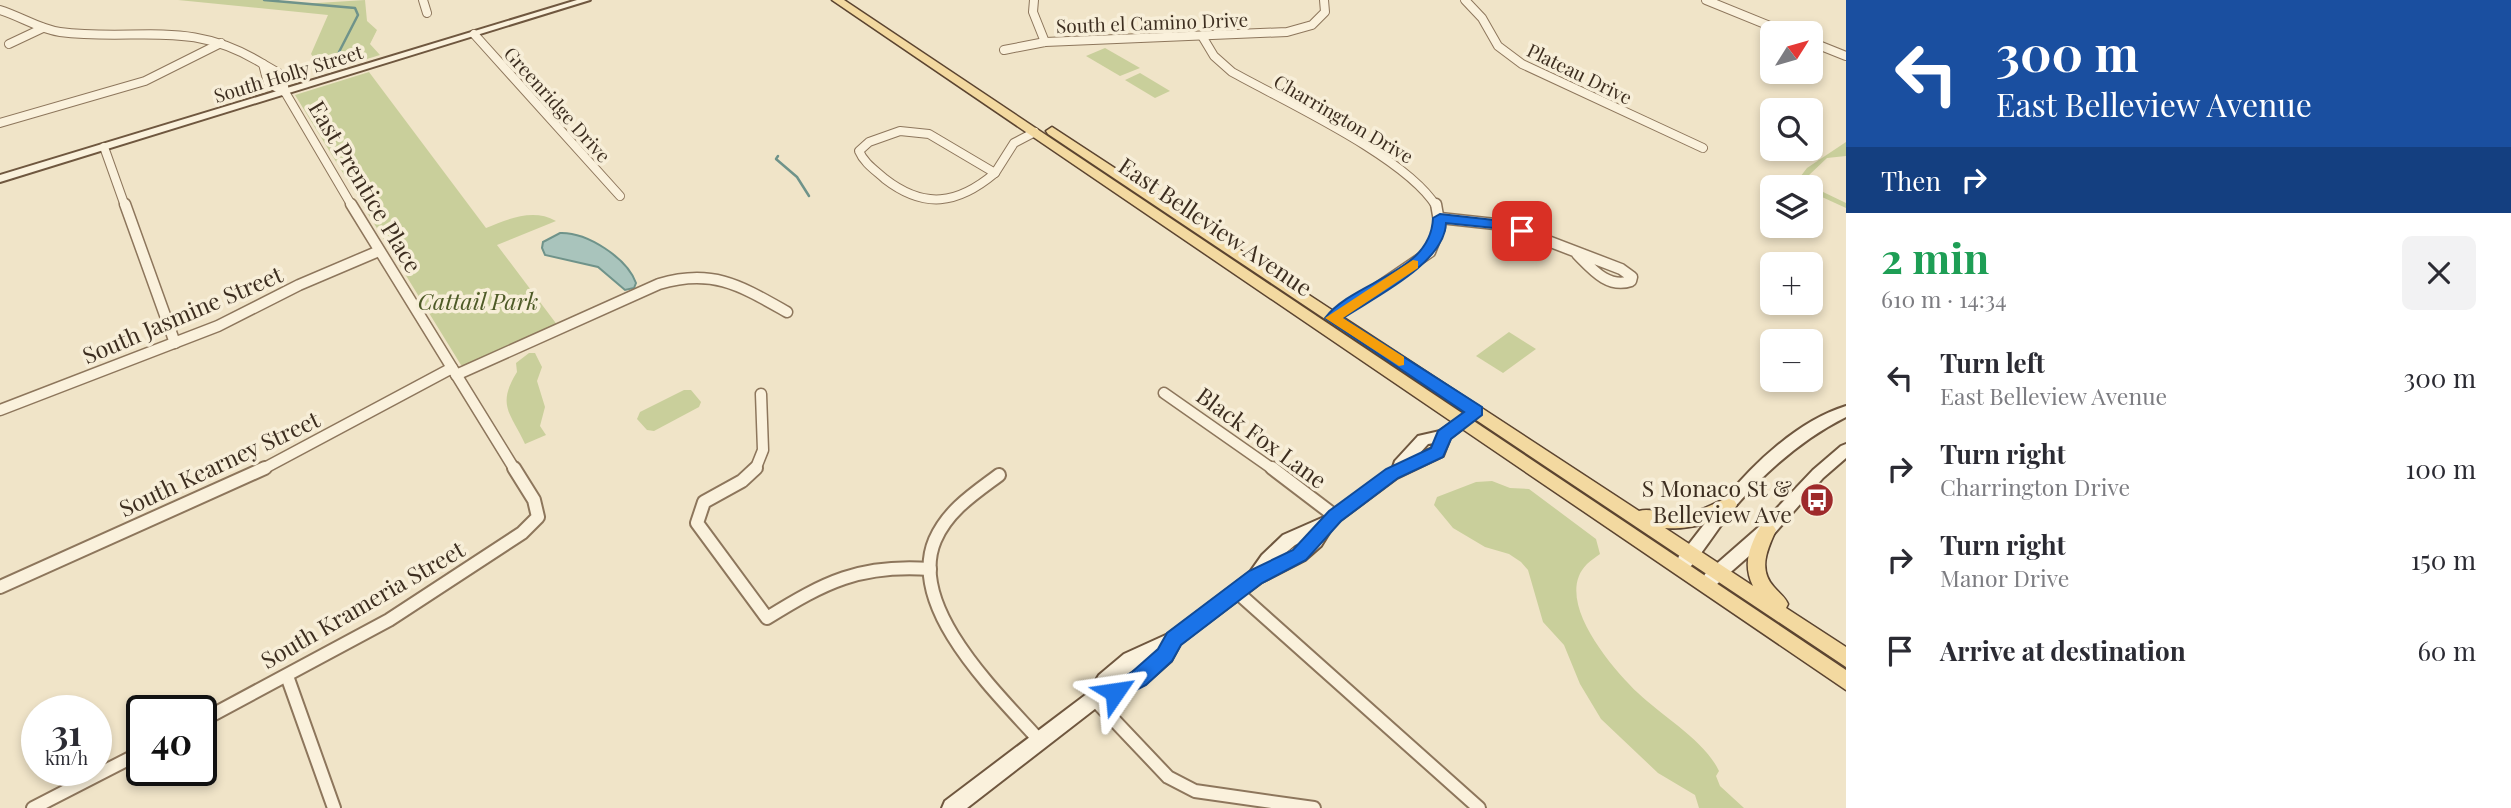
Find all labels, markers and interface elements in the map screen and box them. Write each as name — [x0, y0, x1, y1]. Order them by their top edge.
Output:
street label: South el Camino Drive — [1056, 6, 1248, 38]
text: 300 m — [1996, 19, 2139, 84]
north arrow — [1760, 21, 1824, 84]
map controls — [1760, 21, 1823, 392]
icon: left — [1881, 28, 1972, 119]
street label: Plateau Drive — [1523, 36, 1637, 110]
street label: South Holly Street — [210, 38, 366, 108]
street label: Greenridge Drive — [499, 40, 617, 168]
street label: Charrington Drive — [1269, 67, 1419, 169]
text: East Belleview Avenue — [1996, 82, 2312, 125]
street label: East Prentice Place — [302, 94, 430, 278]
button: search — [1760, 98, 1823, 161]
street label: East Belleview Avenue — [1113, 150, 1319, 302]
icon: right — [1955, 161, 1993, 199]
text: Then — [1881, 163, 1941, 198]
button: layers — [1760, 175, 1823, 238]
pin — [1492, 201, 1552, 261]
icon: arrive — [1503, 212, 1541, 250]
text: 2 min — [1881, 229, 1989, 285]
button: close — [2402, 236, 2476, 310]
button: + — [1760, 252, 1823, 315]
street label: South Jasmine Street — [77, 257, 288, 370]
text: 610 m · 14:34 — [1881, 283, 2007, 314]
park label: Cattail Park — [418, 285, 538, 316]
button: − — [1760, 329, 1823, 392]
text: Turn left — [1940, 345, 2045, 380]
icon: left — [1881, 359, 1919, 397]
text: 300 m — [2404, 360, 2476, 395]
street label: Black Fox Lane — [1191, 379, 1333, 495]
text: East Belleview Avenue — [1940, 380, 2167, 411]
street label: South Kearney Street — [114, 403, 325, 523]
text: Turn right — [1940, 436, 2066, 471]
icon: right — [1881, 450, 1919, 488]
text: 100 m — [2406, 451, 2476, 486]
text: Charrington Drive — [1940, 471, 2130, 502]
place label: S Monaco St & Belleview Ave — [1642, 472, 1792, 529]
bus stop icon: S Monaco St & Belleview Ave — [1798, 481, 1836, 519]
text: Turn right — [1940, 527, 2066, 562]
street label: South Krameria Street — [255, 533, 470, 675]
icon: right — [1881, 541, 1919, 579]
text: 150 m — [2411, 542, 2476, 577]
text: Manor Drive — [1940, 562, 2069, 593]
icon: arrive — [1881, 632, 1919, 670]
text: Arrive at destination — [1940, 633, 2186, 668]
text: 60 m — [2417, 633, 2476, 668]
position arrow — [1078, 655, 1152, 729]
speed limit sign: 40 — [126, 695, 217, 786]
text: 31 — [51, 708, 82, 755]
text: km/h — [45, 746, 88, 770]

